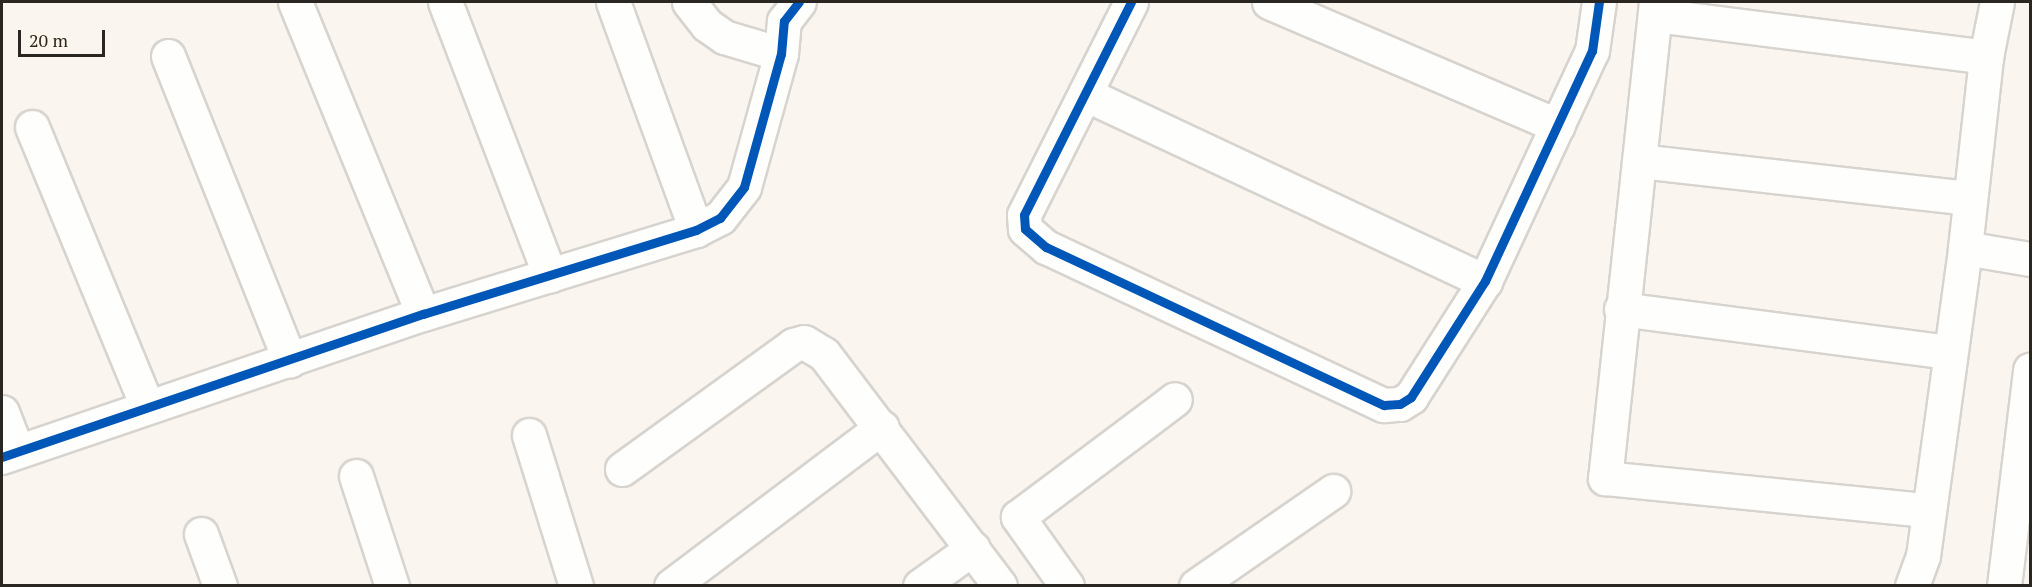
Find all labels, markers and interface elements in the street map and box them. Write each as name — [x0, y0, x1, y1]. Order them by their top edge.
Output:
scale bar — [21, 18, 108, 56]
text: 20 m — [29, 28, 68, 52]

